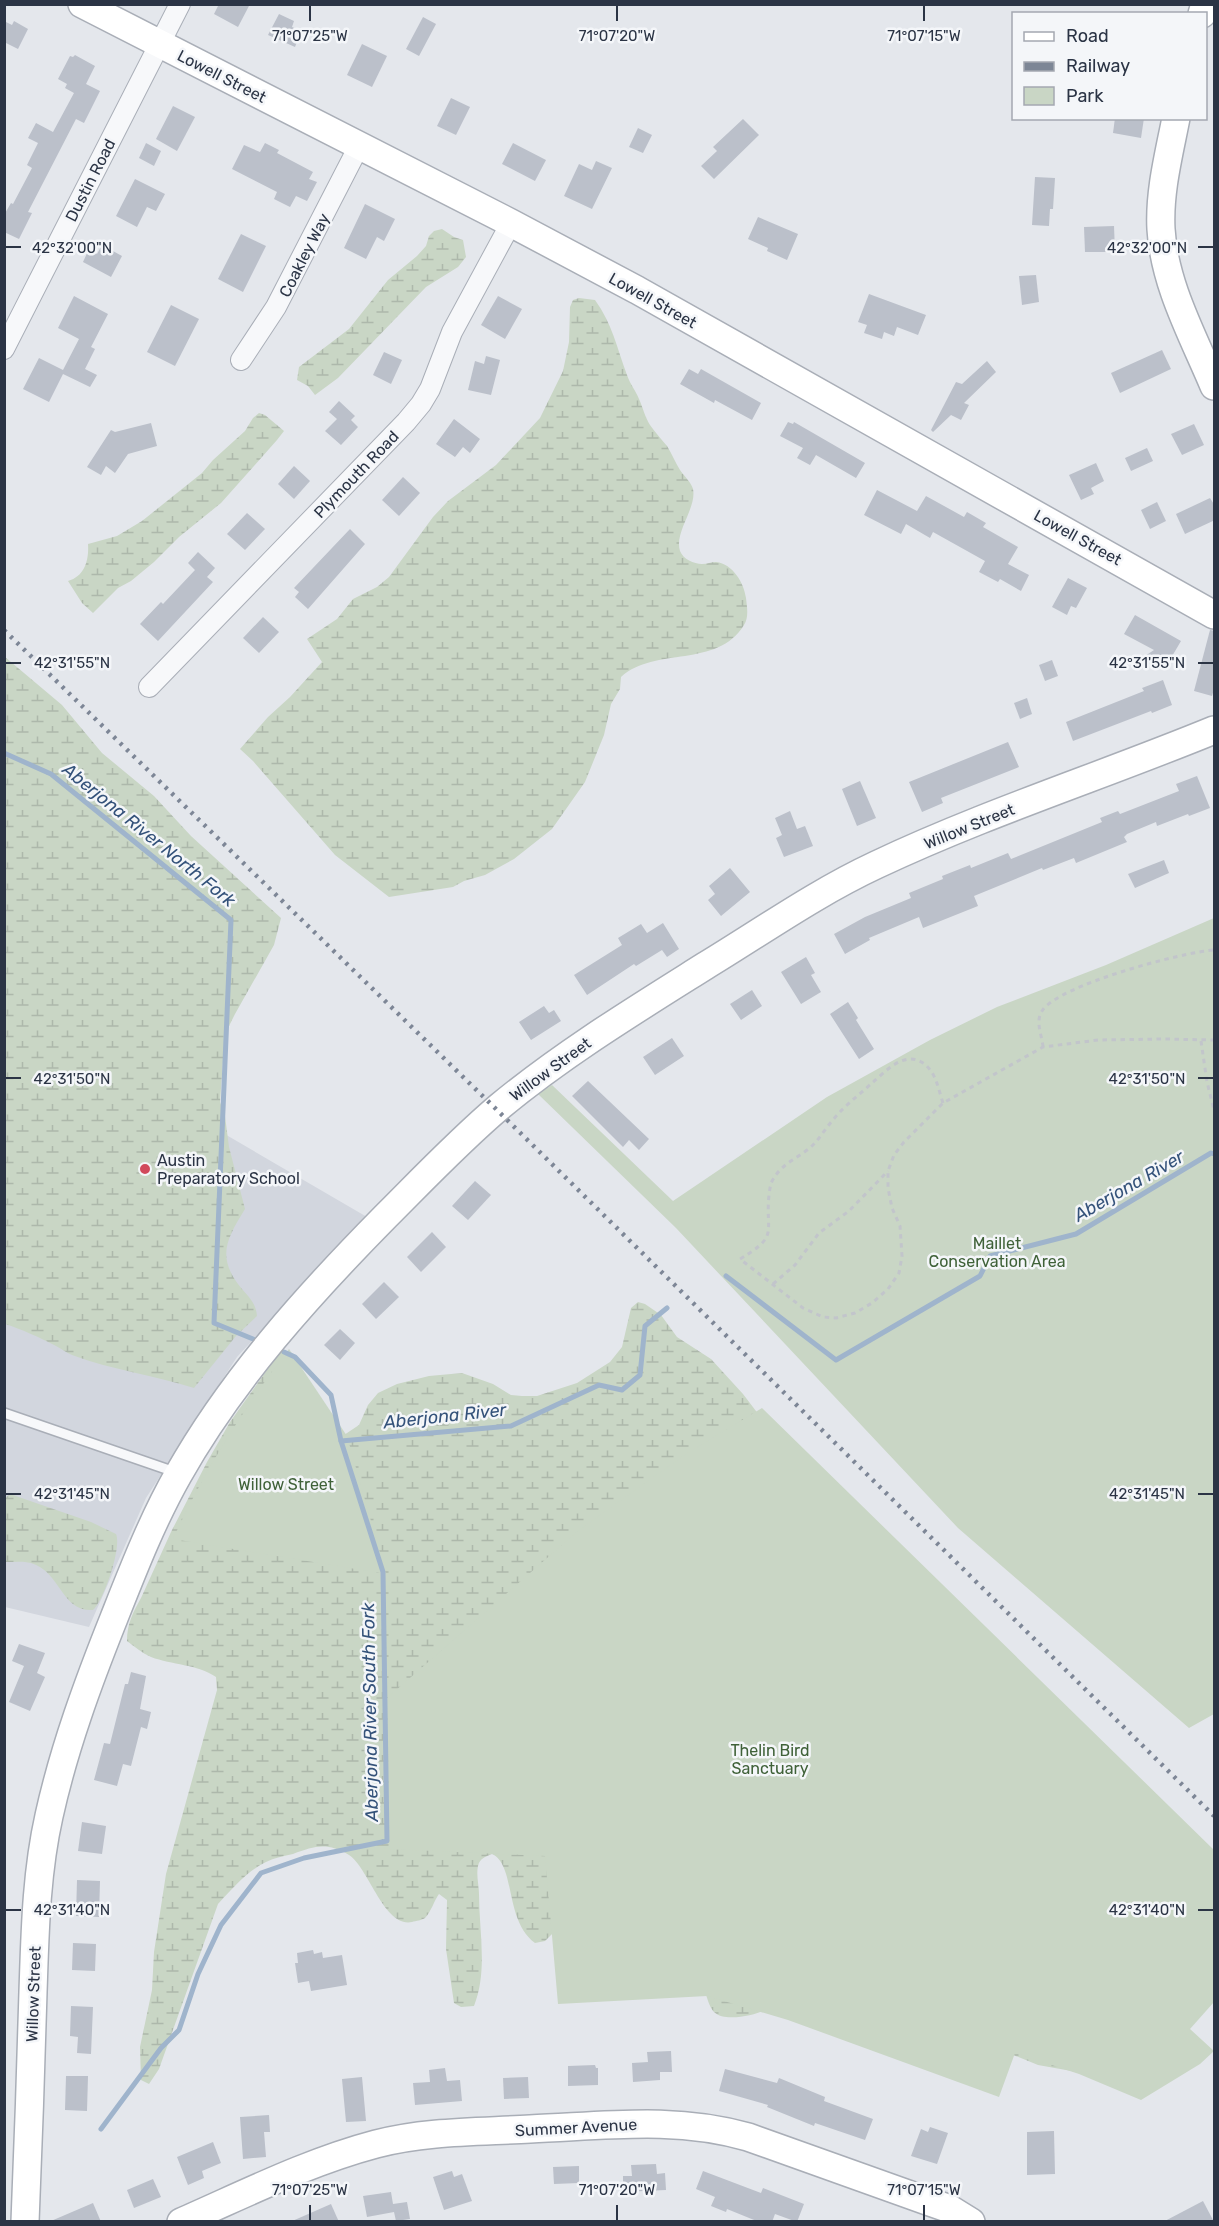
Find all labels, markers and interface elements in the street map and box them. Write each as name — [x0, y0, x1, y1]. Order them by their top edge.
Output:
legend — [1012, 12, 1207, 120]
text: Road — [1066, 25, 1109, 47]
text: 71°07'25"W — [272, 27, 348, 45]
text: 71°07'20"W — [579, 27, 655, 45]
text: 71°07'15"W — [887, 27, 961, 45]
street label: Lowell Street — [174, 46, 269, 107]
text: Railway — [1066, 55, 1130, 77]
text: Park — [1066, 85, 1104, 107]
street label: Dustin Road — [61, 136, 119, 225]
street label: Coakley Way — [275, 210, 334, 300]
text: 42°32'00"N — [32, 239, 112, 257]
text: 42°32'00"N — [1107, 239, 1187, 257]
street label: Lowell Street — [606, 269, 700, 332]
street label: Plymouth Road — [310, 427, 403, 522]
street label: Lowell Street — [1031, 506, 1125, 569]
text: 42°31'55"N — [34, 654, 110, 672]
text: 42°31'55"N — [1109, 654, 1185, 672]
water label: Aberjona River North Fork — [57, 758, 241, 912]
street label: Willow Street — [921, 800, 1017, 853]
street label: Willow Street — [506, 1033, 595, 1105]
text: 42°31'50"N — [34, 1070, 110, 1088]
text: 42°31'50"N — [1109, 1070, 1185, 1088]
water label: Aberjona River — [1069, 1145, 1189, 1227]
place label: Austin Preparatory School — [157, 1151, 300, 1188]
marker: Austin Preparatory School — [138, 1162, 152, 1176]
park label: Maillet Conservation Area — [929, 1234, 1065, 1271]
water label: Aberjona River — [382, 1398, 509, 1433]
park label: Willow Street — [238, 1475, 334, 1494]
text: 42°31'45"N — [34, 1485, 110, 1503]
text: 42°31'45"N — [1109, 1485, 1185, 1503]
water label: Aberjona River South Fork — [357, 1602, 383, 1823]
park label: Thelin Bird Sanctuary — [730, 1741, 810, 1778]
text: 42°31'40"N — [34, 1901, 110, 1919]
text: 42°31'40"N — [1109, 1901, 1185, 1919]
street label: Willow Street — [22, 1946, 45, 2042]
street label: Summer Avenue — [514, 2115, 638, 2140]
text: 71°07'25"W — [272, 2181, 348, 2199]
text: 71°07'20"W — [579, 2181, 655, 2199]
text: 71°07'15"W — [887, 2181, 961, 2199]

